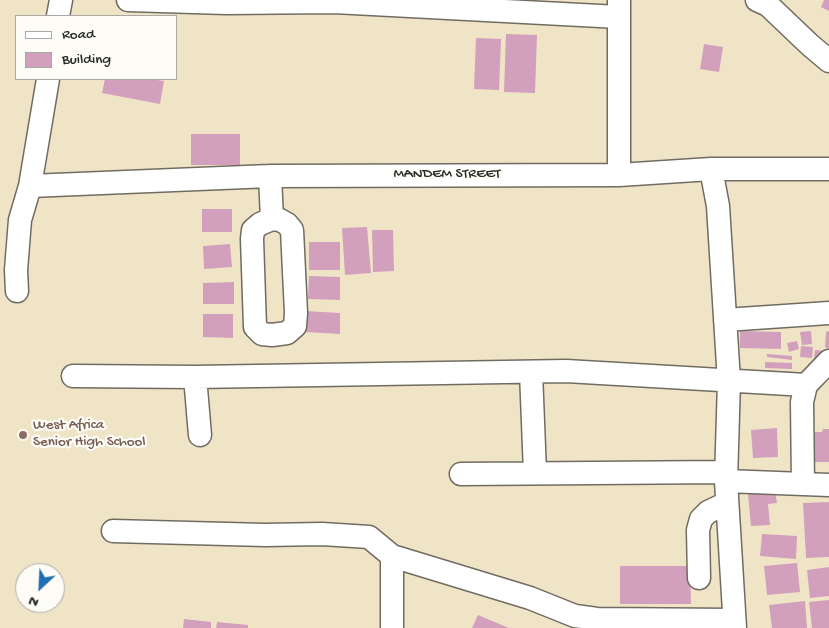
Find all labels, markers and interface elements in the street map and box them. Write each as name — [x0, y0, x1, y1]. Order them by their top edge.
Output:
legend — [15, 15, 178, 80]
text: Road — [62, 26, 95, 44]
text: Building — [62, 51, 111, 69]
street label: MANDEM STREET — [393, 166, 501, 184]
place label: West Africa Senior High School — [33, 417, 146, 452]
marker: West Africa Senior High School — [17, 429, 29, 441]
north arrow — [15, 563, 65, 613]
text: N — [26, 592, 42, 611]

